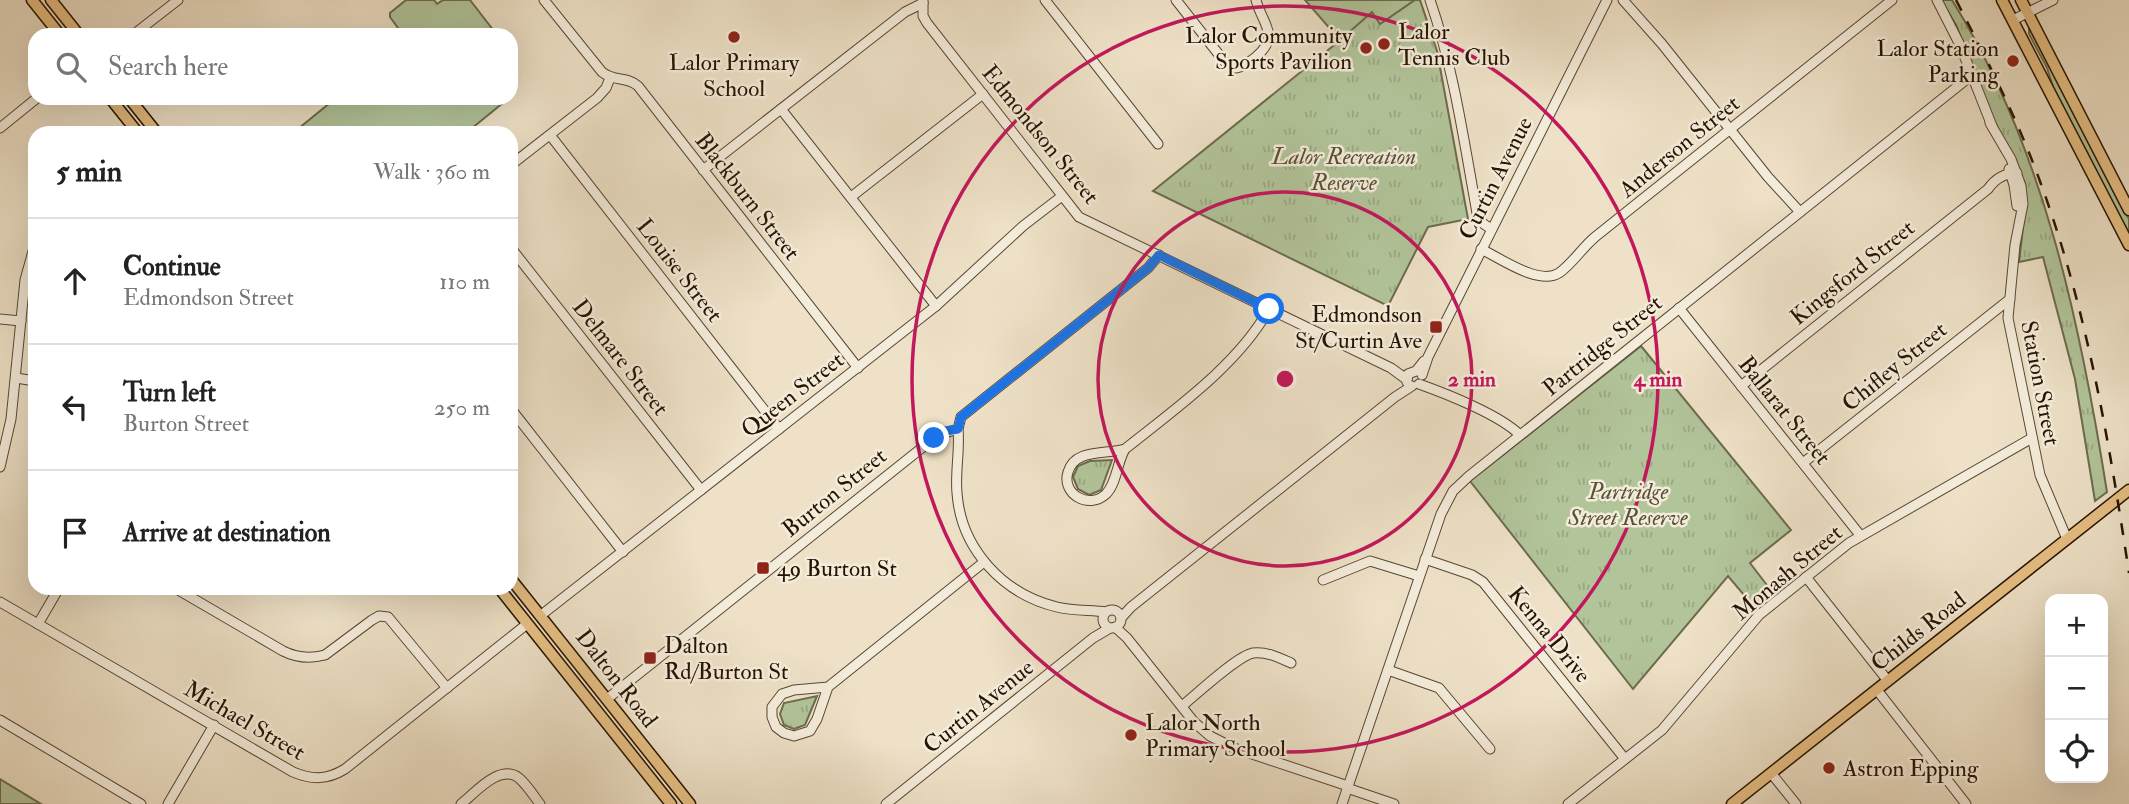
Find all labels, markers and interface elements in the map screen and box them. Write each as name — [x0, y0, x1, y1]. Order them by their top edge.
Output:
place label: Lalor Tennis Club — [1398, 17, 1510, 72]
place label: Lalor Community Sports Pavilion — [1185, 21, 1353, 77]
search box — [28, 28, 518, 105]
marker: Lalor Primary School — [726, 29, 742, 45]
place label: Lalor Station Parking — [1877, 34, 2000, 89]
marker: Lalor Tennis Club — [1376, 36, 1392, 52]
marker: Lalor Community Sports Pavilion — [1358, 40, 1374, 56]
icon: search — [52, 48, 90, 86]
place label: Lalor Primary School — [669, 48, 800, 103]
text: Search here — [108, 51, 228, 83]
marker: Lalor Station Parking — [2005, 53, 2021, 69]
street label: Edmondson Street — [976, 59, 1106, 210]
street label: Anderson Street — [1612, 89, 1746, 205]
street label: Curtin Avenue — [1452, 112, 1539, 245]
street label: Blackburn Street — [689, 127, 807, 266]
park label: Lalor Recreation Reserve — [1271, 142, 1416, 197]
text: 5 min — [56, 153, 122, 190]
text: Walk · 360 m — [373, 157, 490, 186]
street label: Louise Street — [630, 213, 729, 328]
street label: Kingsford Street — [1784, 213, 1920, 331]
text: Continue — [123, 251, 221, 283]
icon: ahead — [56, 262, 94, 300]
text: 110 m — [439, 267, 490, 296]
text: Edmondson Street — [123, 283, 294, 312]
street label: Partridge Street — [1537, 288, 1668, 402]
street label: Delmare Street — [566, 293, 675, 421]
route start — [1253, 293, 1284, 324]
place label: Edmondson St/Curtin Ave — [1295, 300, 1422, 355]
street label: Chifley Street — [1836, 315, 1953, 418]
street label: Station Street — [2014, 318, 2067, 448]
marker: Edmondson St/Curtin Ave — [1428, 319, 1444, 335]
street label: Queen Street — [735, 345, 850, 444]
street label: Ballarat Street — [1732, 350, 1837, 471]
text: 2 min — [1448, 366, 1496, 393]
text: 4 min — [1633, 366, 1682, 393]
centre of rings — [1273, 367, 1297, 391]
text: Turn left — [123, 377, 216, 409]
icon: left — [56, 388, 94, 426]
text: 250 m — [434, 393, 490, 422]
text: Burton Street — [123, 409, 249, 438]
route end — [918, 422, 949, 453]
street label: Burton Street — [776, 441, 892, 543]
park label: Partridge Street Reserve — [1567, 477, 1688, 532]
icon: arrive — [56, 514, 94, 552]
text: Arrive at destination — [123, 517, 331, 549]
street label: Monash Street — [1727, 518, 1848, 627]
place label: 49 Burton St — [777, 554, 897, 583]
marker: 49 Burton St — [755, 560, 771, 576]
street label: Kenna Drive — [1502, 580, 1598, 689]
street label: Childs Road — [1865, 585, 1972, 678]
map controls — [2045, 594, 2108, 783]
button: + — [2045, 594, 2108, 657]
street label: Dalton Road — [569, 623, 664, 733]
place label: Dalton Rd/Burton St — [664, 631, 789, 686]
marker: Dalton Rd/Burton St — [642, 650, 658, 666]
street label: Curtin Avenue — [917, 653, 1040, 760]
button: − — [2045, 657, 2108, 720]
street label: Michael Street — [179, 674, 310, 767]
place label: Lalor North Primary School — [1145, 708, 1286, 763]
button: locate — [2045, 720, 2108, 783]
marker: Lalor North Primary School — [1123, 727, 1139, 743]
place label: Astron Epping — [1842, 754, 1979, 784]
marker: Astron Epping — [1821, 760, 1837, 776]

